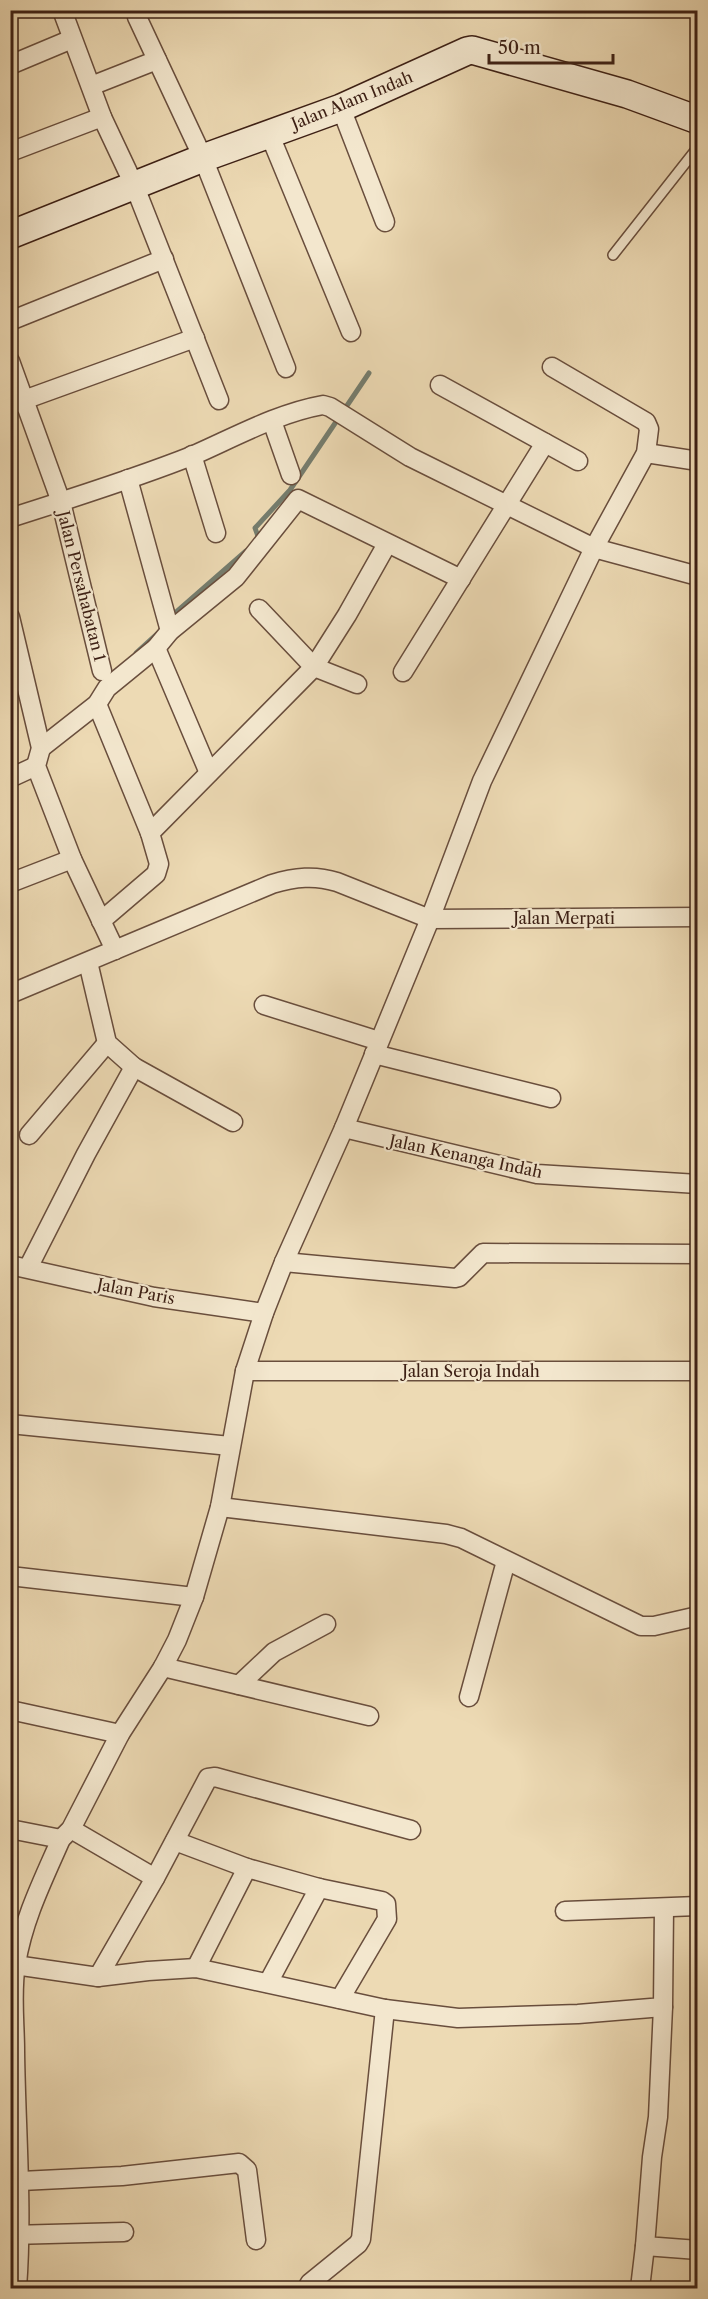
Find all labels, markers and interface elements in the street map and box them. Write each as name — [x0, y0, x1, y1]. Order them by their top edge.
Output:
scale bar — [489, 27, 614, 65]
text: 50 m — [498, 37, 541, 59]
street label: Jalan Alam Indah — [286, 67, 416, 135]
street label: Jalan Persahabatan 1 — [53, 506, 110, 664]
street label: Jalan Merpati — [510, 908, 615, 928]
street label: Jalan Kenanga Indah — [385, 1129, 544, 1182]
street label: Jalan Paris — [93, 1273, 177, 1308]
street label: Jalan Seroja Indah — [399, 1361, 540, 1381]

